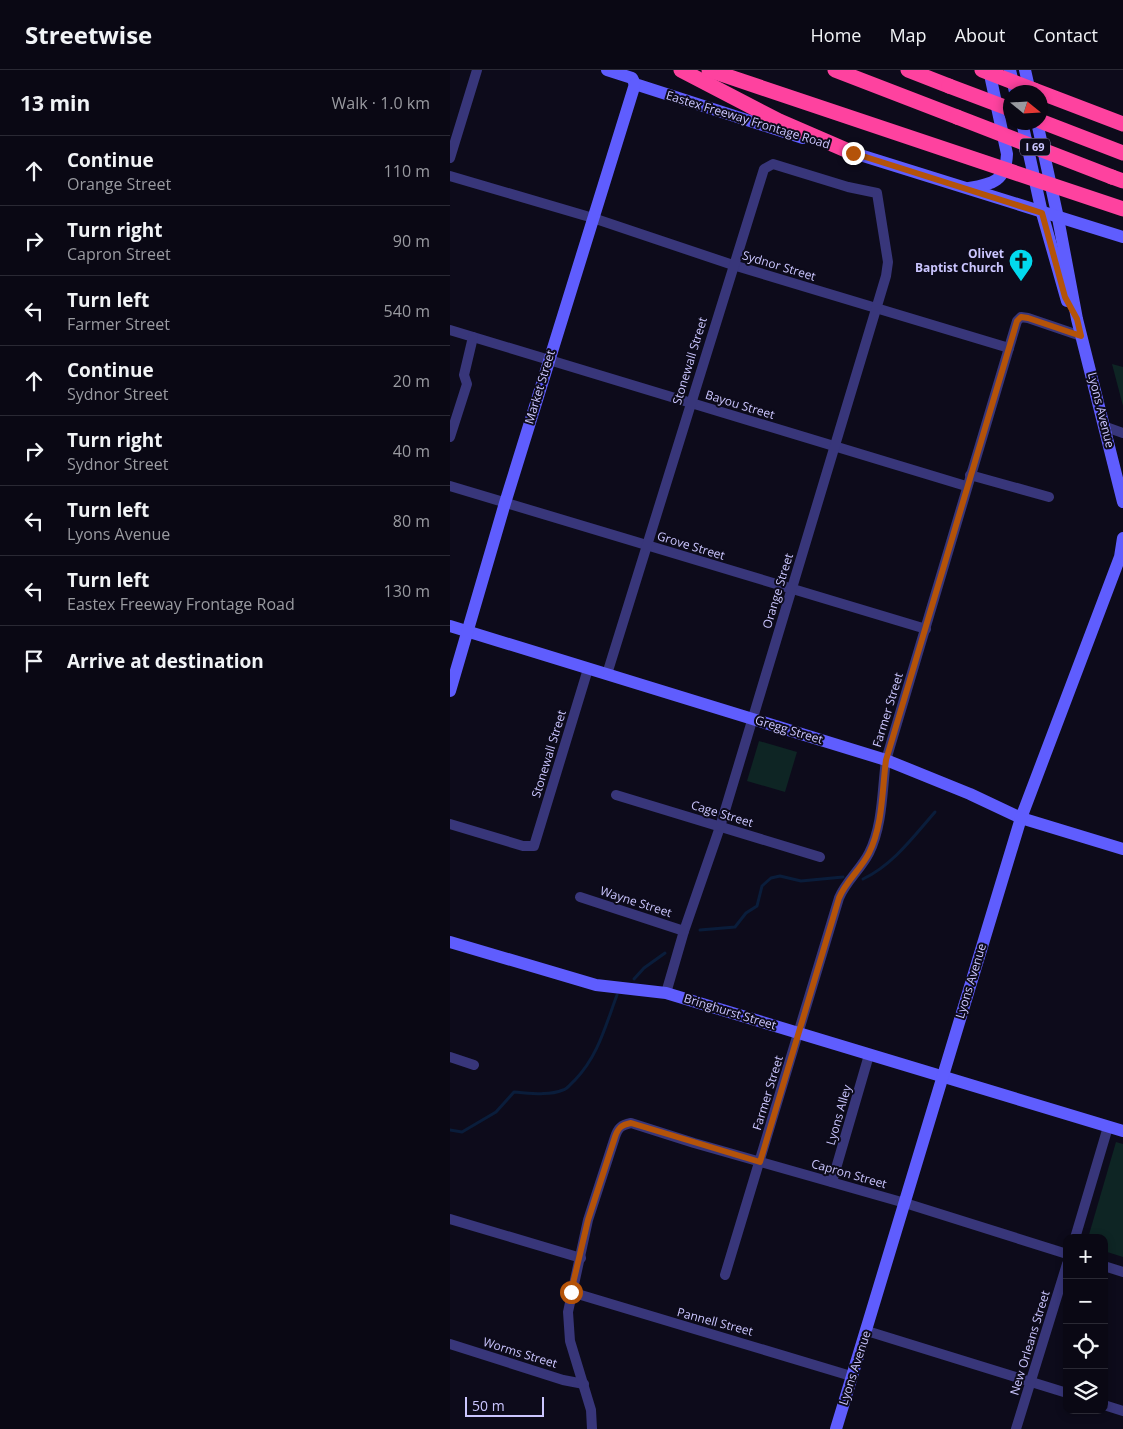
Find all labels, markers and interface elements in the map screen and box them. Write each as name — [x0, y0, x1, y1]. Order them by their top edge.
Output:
text: Streetwise — [25, 18, 152, 51]
text: Home — [811, 23, 861, 47]
text: Map — [889, 23, 927, 47]
text: About — [955, 23, 1005, 47]
text: Contact — [1033, 23, 1098, 47]
north arrow — [1003, 85, 1048, 130]
street label: Eastex Freeway Frontage Road — [664, 86, 832, 153]
text: 13 min — [20, 89, 90, 117]
text: Walk · 1.0 km — [332, 92, 430, 114]
road number: I 69 — [1020, 138, 1050, 156]
route end — [842, 142, 865, 165]
text: Continue — [67, 147, 154, 173]
icon: ahead — [20, 157, 48, 185]
text: 110 m — [384, 160, 430, 182]
text: Orange Street — [67, 173, 171, 195]
text: Turn right — [67, 217, 162, 243]
icon: right — [20, 227, 48, 255]
text: 90 m — [393, 230, 430, 252]
text: Capron Street — [67, 243, 171, 265]
place label: Olivet Baptist Church — [915, 245, 1004, 276]
street label: Sydnor Street — [740, 246, 818, 285]
church icon: Olivet Baptist Church — [1008, 248, 1034, 282]
text: Turn left — [67, 287, 149, 313]
icon: left — [20, 297, 48, 325]
text: 540 m — [384, 300, 430, 322]
text: Farmer Street — [67, 313, 170, 335]
street label: Stonewall Street — [668, 315, 711, 407]
street label: Market Street — [520, 348, 559, 426]
text: Continue — [67, 357, 154, 383]
icon: ahead — [20, 367, 48, 395]
text: 20 m — [393, 370, 430, 392]
street label: Lyons Avenue — [1084, 370, 1119, 450]
text: Sydnor Street — [67, 383, 168, 405]
street label: Bayou Street — [703, 386, 777, 423]
text: Turn right — [67, 427, 162, 453]
icon: right — [20, 437, 48, 465]
text: 40 m — [393, 440, 430, 462]
text: Sydnor Street — [67, 453, 168, 475]
text: Turn left — [67, 497, 149, 523]
icon: left — [20, 507, 48, 535]
text: 80 m — [393, 510, 430, 532]
text: Lyons Avenue — [67, 523, 170, 545]
street label: Grove Street — [655, 527, 727, 564]
street label: Orange Street — [758, 551, 797, 631]
text: Turn left — [67, 567, 149, 593]
icon: left — [20, 577, 48, 605]
text: 130 m — [384, 580, 430, 602]
text: Eastex Freeway Frontage Road — [67, 593, 295, 615]
icon: arrive — [20, 647, 48, 675]
text: Arrive at destination — [67, 648, 264, 674]
street label: Farmer Street — [868, 670, 907, 749]
street label: Stonewall Street — [527, 708, 570, 800]
street label: Gregg Street — [753, 711, 825, 748]
street label: Cage Street — [689, 796, 755, 831]
street label: Wayne Street — [598, 882, 674, 921]
street label: Lyons Avenue — [951, 941, 990, 1020]
street label: Bringhurst Street — [682, 989, 778, 1034]
street label: Farmer Street — [748, 1053, 787, 1132]
street label: Lyons Alley — [822, 1082, 856, 1147]
street label: Capron Street — [809, 1155, 889, 1192]
map controls — [1063, 1234, 1108, 1414]
button: + — [1063, 1234, 1108, 1279]
button: − — [1063, 1279, 1108, 1324]
route start — [560, 1281, 583, 1304]
street label: New Orleans Street — [1006, 1288, 1054, 1397]
street label: Pannell Street — [675, 1303, 755, 1340]
button: locate — [1063, 1324, 1108, 1369]
street label: Lyons Avenue — [834, 1328, 875, 1407]
street label: Worms Street — [481, 1333, 559, 1372]
button: layers — [1063, 1369, 1108, 1414]
scale bar — [465, 1394, 544, 1417]
text: 50 m — [472, 1396, 505, 1415]

